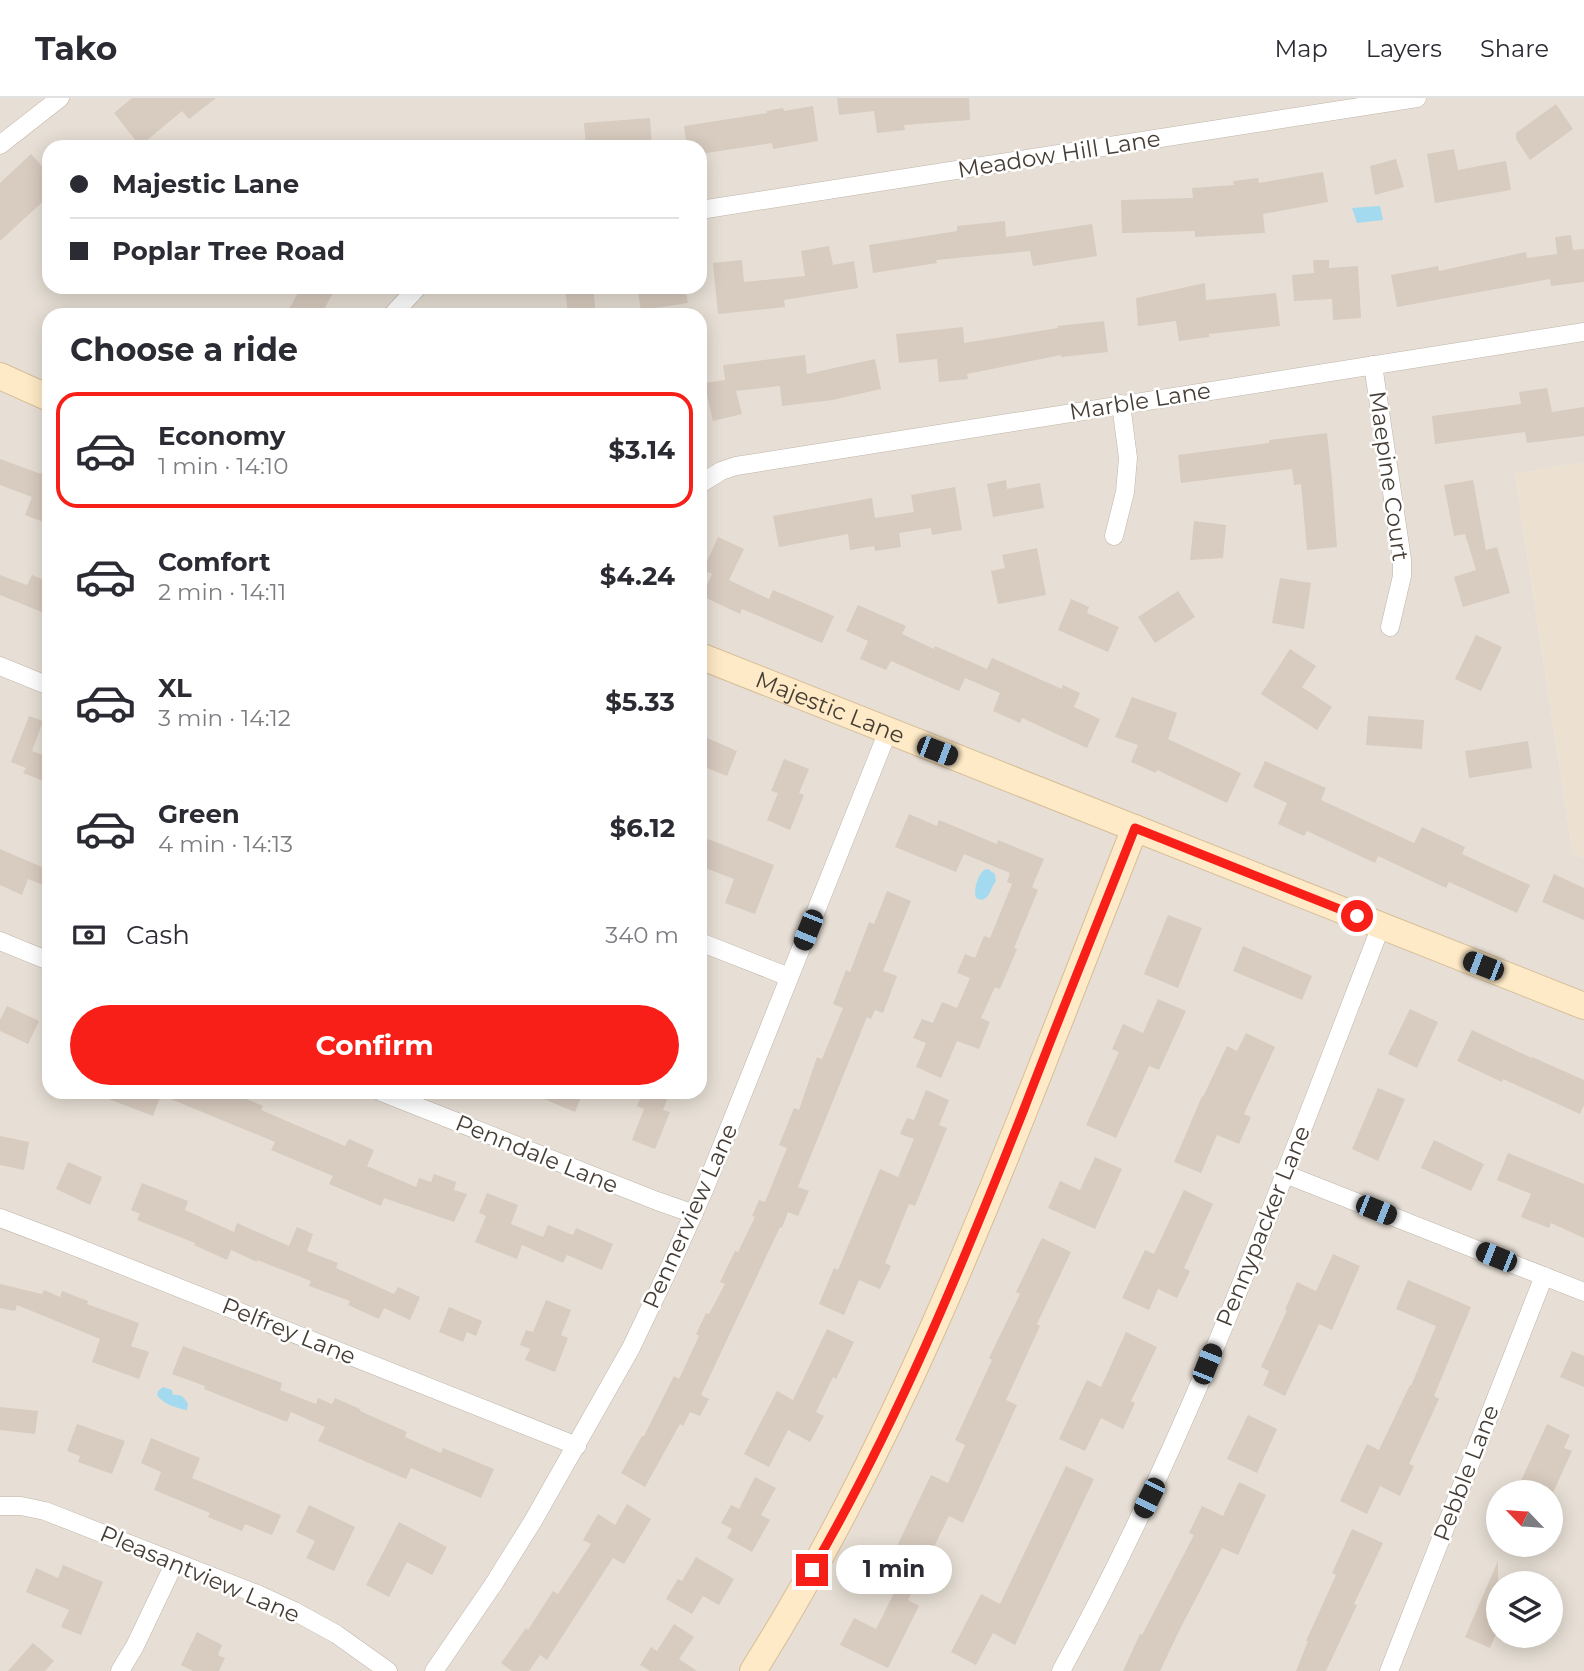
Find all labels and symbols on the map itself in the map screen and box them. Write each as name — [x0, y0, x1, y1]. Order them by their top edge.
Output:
street label: Meadow Hill Lane — [956, 124, 1162, 184]
street label: Marble Lane — [1067, 376, 1213, 426]
street label: Maepine Court — [1363, 389, 1415, 563]
street label: Majestic Lane — [752, 665, 909, 750]
car — [914, 734, 961, 768]
route start — [1341, 900, 1373, 932]
car — [791, 907, 826, 953]
car — [1460, 949, 1507, 983]
street label: Penndale Lane — [452, 1109, 622, 1199]
street label: Pennerview Lane — [637, 1119, 743, 1313]
street label: Pennypacker Lane — [1210, 1122, 1316, 1330]
car — [1353, 1192, 1400, 1228]
car — [1473, 1239, 1520, 1275]
street label: Pelfrey Lane — [218, 1291, 360, 1371]
car — [1190, 1341, 1225, 1387]
street label: Pebble Lane — [1427, 1401, 1505, 1545]
car — [1131, 1475, 1168, 1521]
north arrow — [1486, 1480, 1563, 1558]
street label: Pleasantview Lane — [96, 1519, 304, 1629]
callout: 1 min — [836, 1546, 952, 1594]
route end — [796, 1554, 828, 1586]

